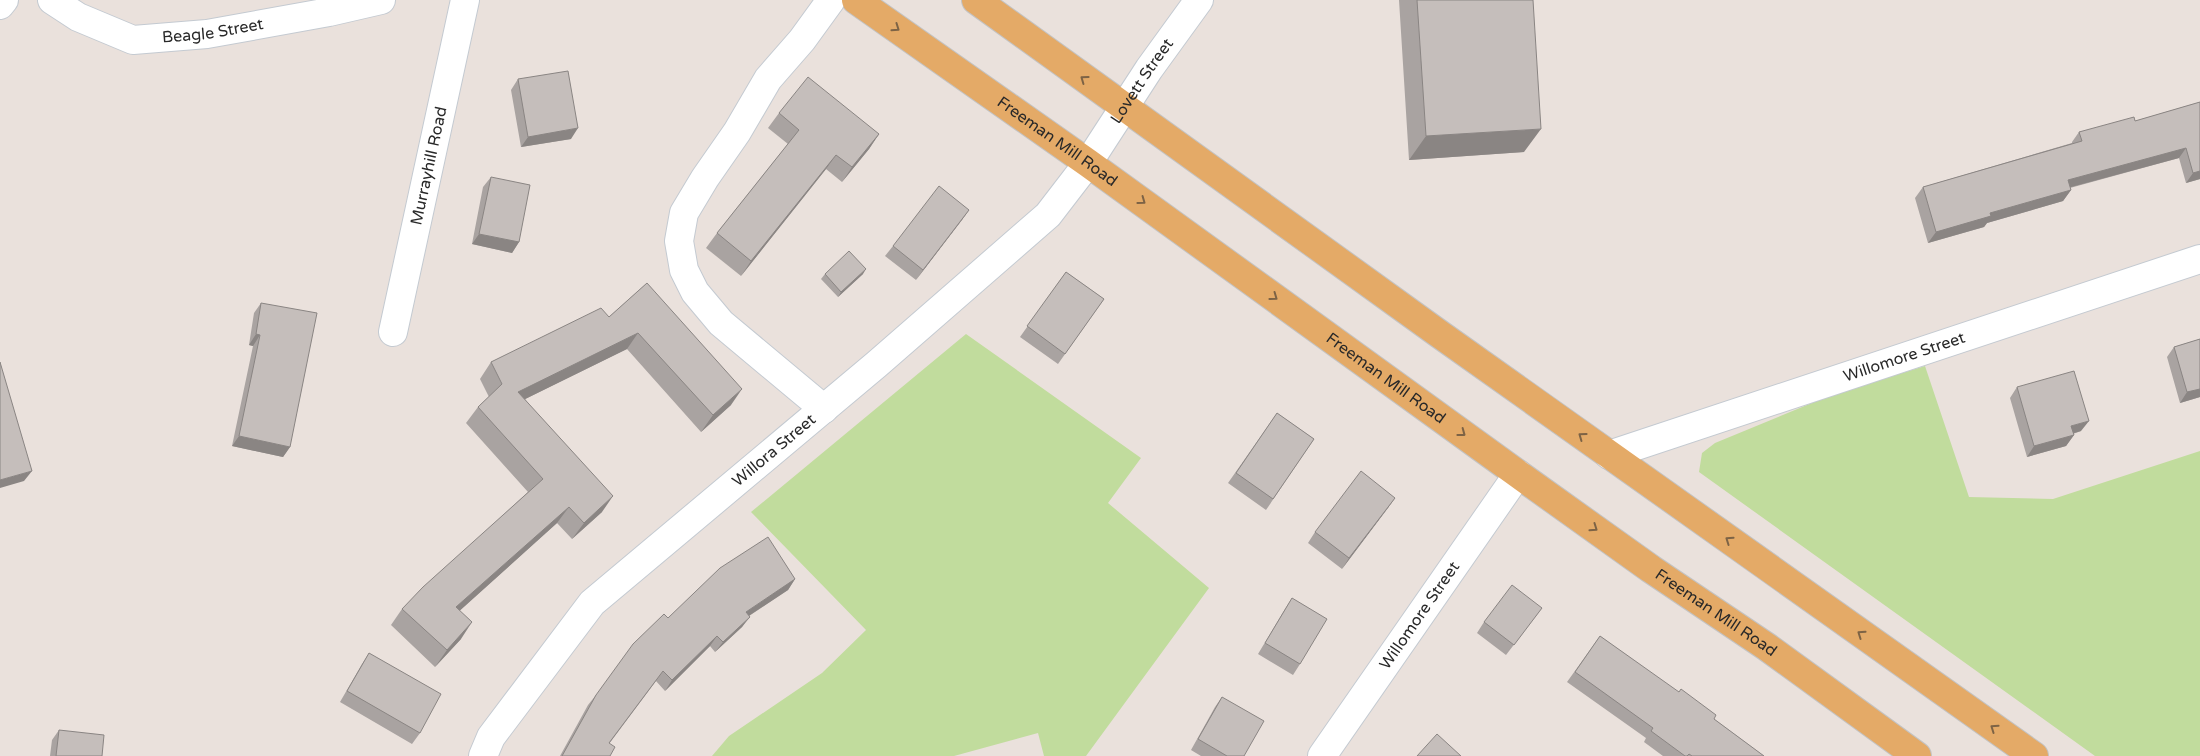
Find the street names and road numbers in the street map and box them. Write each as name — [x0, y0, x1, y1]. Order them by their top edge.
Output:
street label: Beagle Street — [161, 14, 265, 48]
street label: Lovett Street — [1106, 34, 1178, 127]
street label: Freeman Mill Road — [993, 92, 1121, 191]
street label: Murrayhill Road — [406, 105, 452, 227]
street label: Freeman Mill Road — [1322, 328, 1449, 428]
street label: Willomore Street — [1841, 328, 1968, 387]
street label: Willora Street — [728, 410, 820, 491]
street label: Willomore Street — [1375, 558, 1464, 673]
street label: Freeman Mill Road — [1651, 565, 1781, 661]

